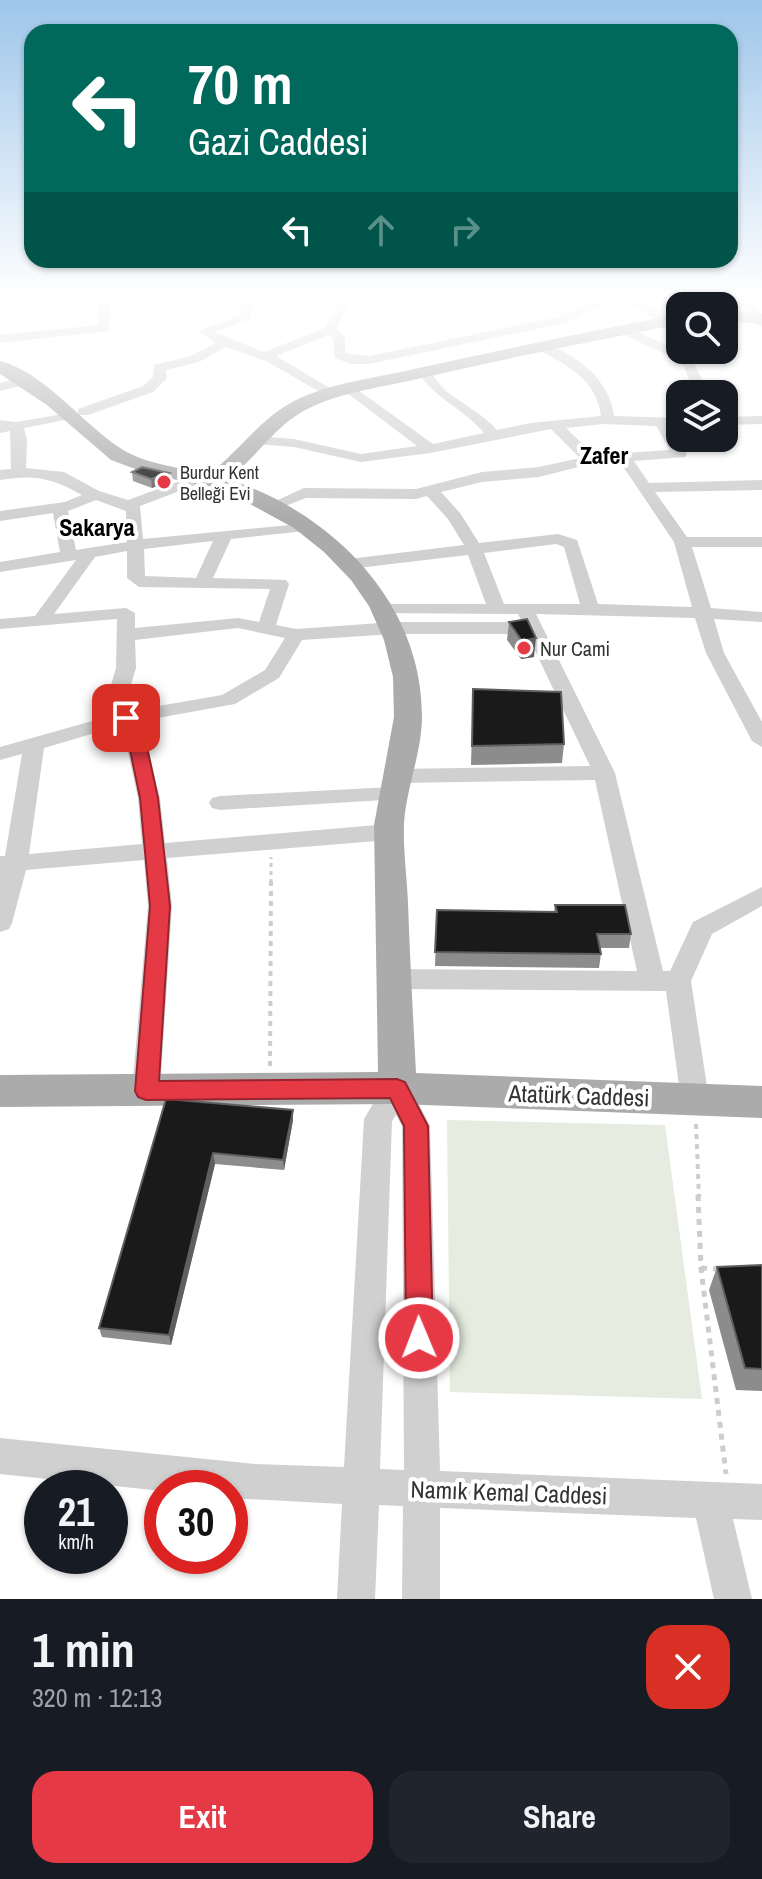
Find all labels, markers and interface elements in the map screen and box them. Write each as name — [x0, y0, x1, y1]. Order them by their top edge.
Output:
text: 70 m — [188, 46, 293, 121]
icon: left — [56, 56, 160, 160]
text: Gazi Caddesi — [188, 118, 369, 166]
icon: left — [275, 208, 319, 252]
icon: ahead — [359, 208, 403, 252]
icon: right — [443, 208, 487, 252]
map controls — [666, 292, 738, 452]
button: search — [666, 292, 738, 364]
button: layers — [666, 380, 738, 452]
district label: Zafer — [580, 439, 628, 471]
place label: Burdur Kent Belleği Evi — [180, 460, 259, 506]
marker: Burdur Kent Belleği Evi — [155, 473, 173, 491]
district label: Sakarya — [59, 511, 135, 543]
place label: Nur Cami — [540, 635, 610, 662]
marker: Nur Cami — [515, 639, 533, 657]
pin — [92, 684, 160, 752]
icon: arrive — [104, 696, 148, 740]
street label: Atatürk Caddesi — [507, 1077, 650, 1113]
position arrow — [377, 1296, 461, 1380]
speed limit sign: 30 — [144, 1470, 248, 1574]
street label: Namık Kemal Caddesi — [410, 1473, 608, 1511]
text: 21 — [58, 1485, 94, 1538]
text: km/h — [58, 1528, 94, 1555]
text: 1 min — [32, 1617, 135, 1682]
button: close — [646, 1625, 730, 1709]
text: 320 m · 12:13 — [32, 1680, 162, 1715]
button: Exit — [32, 1771, 373, 1863]
button: Share — [389, 1771, 730, 1863]

